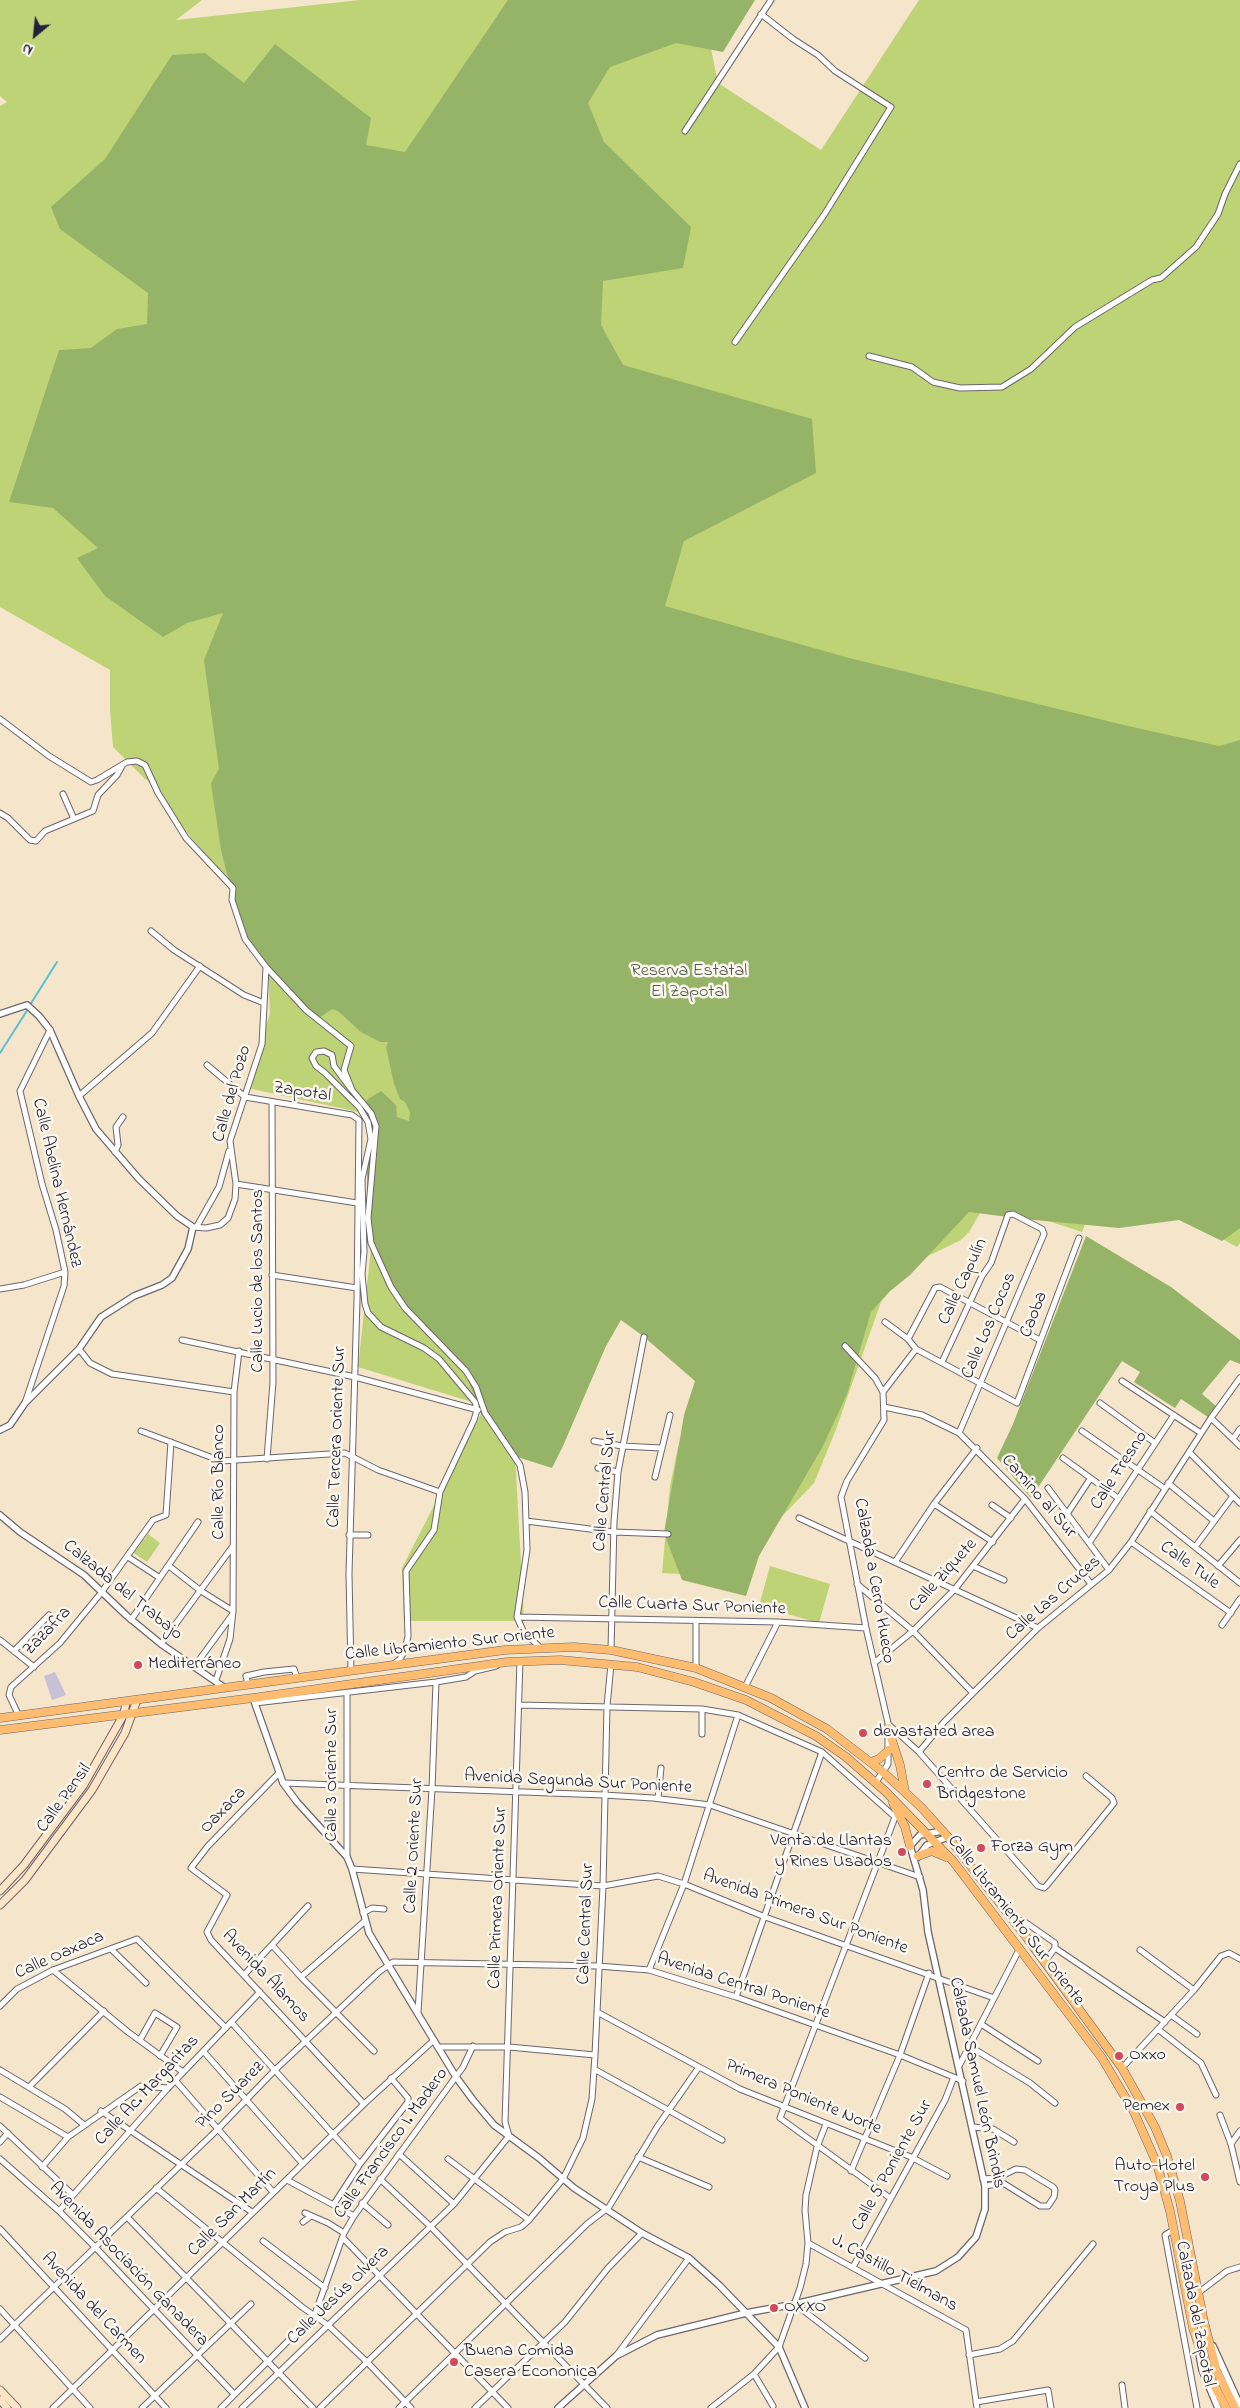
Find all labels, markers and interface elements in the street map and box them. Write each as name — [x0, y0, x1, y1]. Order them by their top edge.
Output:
north arrow — [10, 10, 60, 60]
text: N — [19, 37, 37, 60]
park label: Reserva Estatal El Zapotal — [631, 961, 747, 1004]
street label: Calle del Pozo — [209, 1043, 257, 1145]
street label: Zapotal — [272, 1078, 332, 1108]
street label: Calle Abelina Hernández — [26, 1096, 86, 1270]
street label: Calle Lucio de los Santos — [248, 1189, 270, 1373]
street label: Calle Capulín — [935, 1235, 993, 1329]
street label: Calle Los Cocos — [958, 1269, 1022, 1383]
street label: Caoba — [1016, 1289, 1054, 1341]
street label: Calle Tercera Oriente Sur — [324, 1346, 352, 1528]
street label: Calle Río Blanco — [209, 1424, 231, 1540]
street label: Calle Fresno — [1087, 1428, 1153, 1514]
street label: Calle Central Sur — [590, 1430, 622, 1552]
street label: Camino al Sur — [996, 1451, 1080, 1543]
street label: Calzada a Cerro Hueco — [848, 1497, 898, 1665]
street label: Calle Ziquete — [905, 1535, 983, 1617]
street label: Calzada del Trabajo — [58, 1536, 186, 1646]
street label: Calle Tule — [1155, 1537, 1223, 1595]
street label: Calle Las Cruces — [1002, 1552, 1106, 1646]
street label: Calle Cuarta Sur Poniente — [598, 1593, 786, 1621]
street label: Zazafra — [19, 1603, 77, 1661]
street label: Calle Libramiento Sur Oriente — [344, 1623, 556, 1667]
place label: Mediterráneo — [148, 1654, 241, 1676]
marker: Mediterráneo — [132, 1659, 144, 1671]
street label: Calle 3 Oriente Sur — [322, 1708, 344, 1842]
place label: devastated area — [873, 1722, 995, 1744]
marker: devastated area — [857, 1727, 869, 1739]
street label: Calle Pensil — [33, 1760, 97, 1838]
place label: Centro de Servicio Bridgestone — [937, 1763, 1068, 1806]
street label: Avenida Segunda Sur Poniente — [464, 1766, 692, 1800]
street label: Calle 2 Oriente Sur — [401, 1778, 429, 1914]
marker: Centro de Servicio Bridgestone — [921, 1778, 933, 1790]
street label: Oaxaca — [196, 1783, 252, 1839]
street label: Calle Primera Oriente Sur — [485, 1807, 513, 1989]
place label: Venta de Llantas y Rines Usados — [770, 1831, 892, 1874]
street label: Calle Libramiento Sur Oriente — [942, 1831, 1088, 2011]
place label: Forza Gym — [991, 1837, 1073, 1859]
marker: Forza Gym — [975, 1842, 987, 1854]
marker: Venta de Llantas y Rines Usados — [896, 1846, 908, 1858]
street label: Calle Central Sur — [574, 1863, 600, 1985]
street label: Avenida Primera Sur Poniente — [699, 1866, 911, 1960]
street label: Avenida Álamos — [216, 1926, 314, 2028]
street label: Calle Oaxaca — [12, 1927, 108, 1985]
street label: Avenida Central Poniente — [654, 1949, 832, 2025]
street label: Calzada Samuel León Brindis — [943, 1976, 1009, 2190]
street label: Calle Ac. Margaritas — [91, 2031, 205, 2151]
place label: Oxxo — [1129, 2045, 1166, 2067]
marker: Oxxo — [1113, 2050, 1125, 2062]
street label: Primera Poniente Norte — [722, 2055, 884, 2141]
street label: Pino Suarez — [192, 2057, 270, 2135]
street label: Calle Francisco I. Madero — [330, 2064, 454, 2224]
place label: Pemex — [1122, 2096, 1170, 2118]
street label: Calle 5 Poniente Sur — [848, 2097, 938, 2235]
marker: Pemex — [1174, 2101, 1186, 2113]
place label: Auto-Hotel Troya Plus — [1114, 2156, 1195, 2198]
street label: Calle San Martín — [184, 2164, 282, 2262]
marker: Auto-Hotel Troya Plus — [1199, 2171, 1211, 2183]
street label: Avenida Asociación Ganadera — [44, 2178, 212, 2352]
street label: J. Castillo Tielmans — [827, 2230, 961, 2318]
street label: Calzada del Zapotal — [1169, 2239, 1219, 2389]
street label: Calle Jesús Olvera — [283, 2242, 395, 2350]
street label: Avenida del Carmen — [36, 2249, 150, 2369]
place label: OXXO — [784, 2297, 826, 2319]
marker: OXXO — [768, 2302, 780, 2314]
place label: Buena Comida Casera Econonica — [464, 2341, 597, 2384]
marker: Buena Comida Casera Econonica — [448, 2356, 460, 2368]

